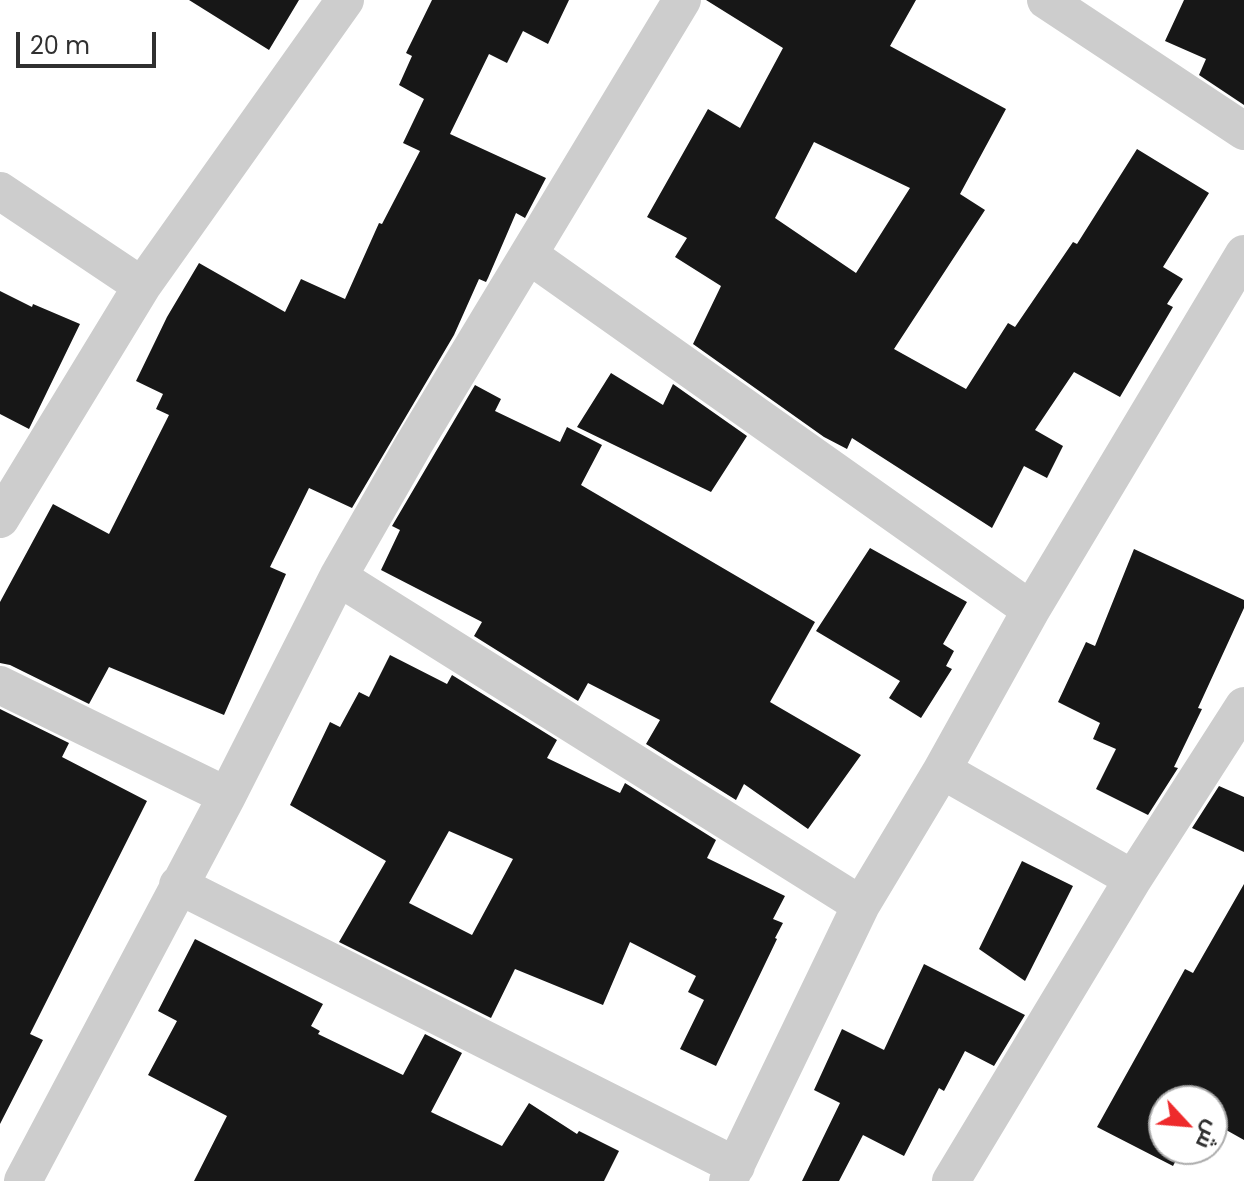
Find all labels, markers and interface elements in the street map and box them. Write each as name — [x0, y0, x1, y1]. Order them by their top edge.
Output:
scale bar — [20, 16, 160, 66]
text: 20 m — [30, 29, 90, 62]
north arrow — [1148, 1085, 1228, 1165]
text: ش — [1188, 1115, 1228, 1154]

